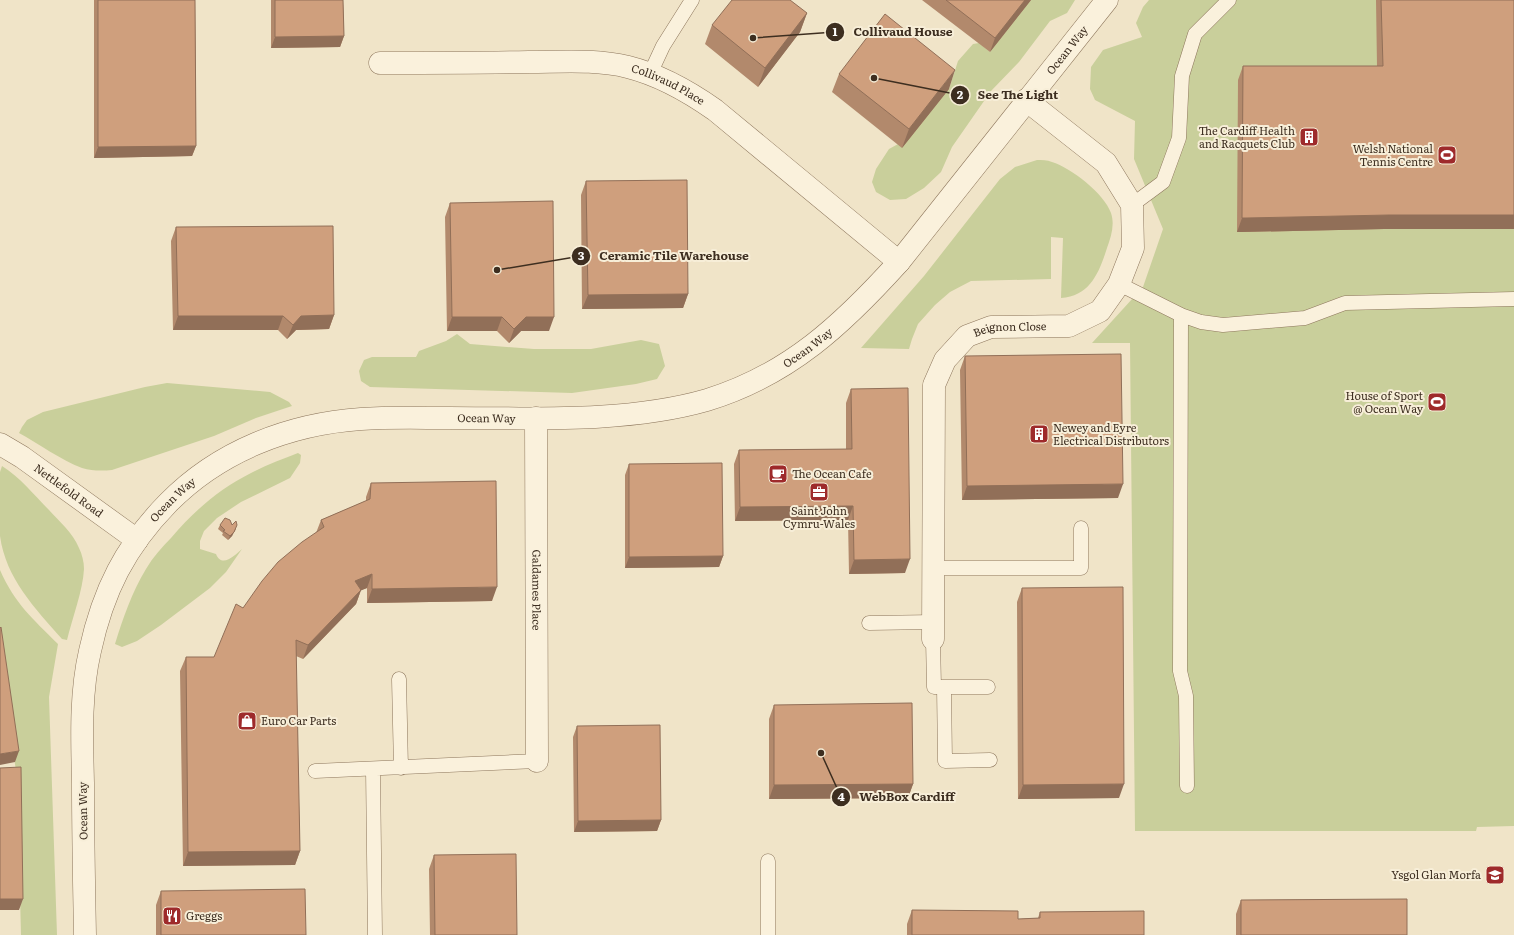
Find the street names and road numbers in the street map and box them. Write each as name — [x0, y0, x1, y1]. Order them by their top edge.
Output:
street label: Ocean Way — [1042, 21, 1091, 77]
street label: Collivaud Place — [630, 59, 709, 108]
street label: Beignon Close — [971, 317, 1047, 340]
street label: Ocean Way — [779, 323, 836, 371]
street label: Ocean Way — [457, 409, 516, 425]
street label: Nettlefold Road — [31, 459, 107, 520]
street label: Ocean Way — [145, 472, 199, 525]
street label: Galdames Place — [529, 549, 546, 631]
street label: Ocean Way — [73, 781, 91, 840]

